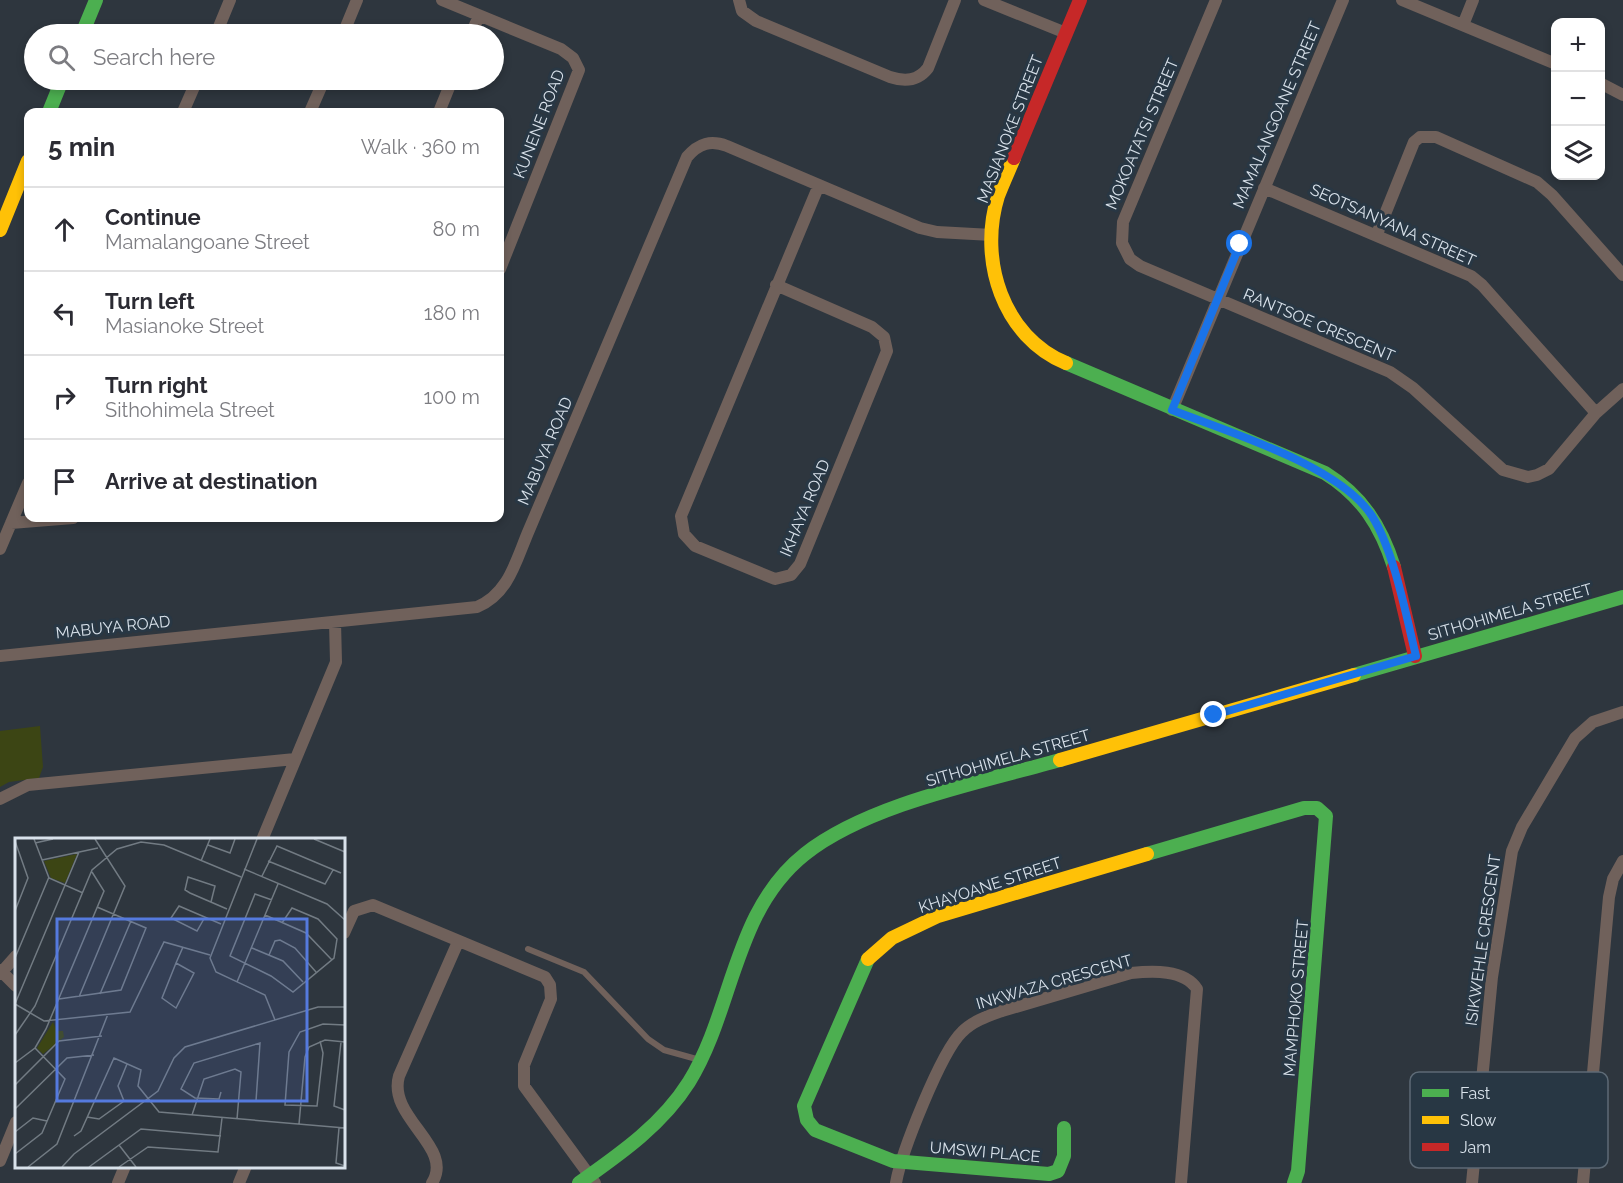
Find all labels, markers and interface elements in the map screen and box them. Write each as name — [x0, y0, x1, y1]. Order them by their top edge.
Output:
street label: MAMALANGOANE STREET — [1229, 18, 1325, 211]
map controls — [1551, 18, 1605, 180]
button: + — [1551, 18, 1605, 72]
search box — [24, 24, 504, 90]
icon: search — [45, 41, 78, 74]
text: Search here — [93, 44, 215, 70]
street label: MASIANOKE STREET — [973, 52, 1047, 206]
street label: MOKOATATSI STREET — [1102, 55, 1183, 212]
street label: KUNENE ROAD — [510, 67, 568, 181]
button: − — [1551, 72, 1605, 126]
button: layers — [1551, 126, 1605, 180]
text: 5 min — [48, 132, 115, 162]
text: Walk · 360 m — [361, 135, 480, 159]
street label: SEOTSANYANA STREET — [1307, 180, 1479, 270]
text: Continue — [105, 204, 201, 230]
icon: ahead — [48, 213, 81, 246]
text: 80 m — [432, 217, 480, 241]
text: Mamalangoane Street — [105, 230, 310, 254]
route start — [1226, 230, 1252, 256]
street label: RANTSOE CRESCENT — [1240, 285, 1398, 366]
text: Turn left — [105, 288, 195, 314]
icon: left — [48, 297, 81, 330]
text: 180 m — [424, 301, 480, 325]
text: Masianoke Street — [105, 314, 264, 338]
text: Turn right — [105, 372, 208, 398]
icon: right — [48, 381, 81, 414]
text: 100 m — [423, 385, 480, 409]
street label: MABUYA ROAD — [514, 394, 576, 508]
text: Sithohimela Street — [105, 398, 275, 422]
street label: IKHAYA ROAD — [776, 457, 834, 559]
icon: arrive — [48, 465, 81, 498]
text: Arrive at destination — [105, 468, 318, 494]
street label: SITHOHIMELA STREET — [1426, 579, 1594, 645]
street label: MABUYA ROAD — [55, 612, 171, 642]
route end — [1200, 701, 1226, 727]
street label: SITHOHIMELA STREET — [924, 725, 1092, 791]
inset map — [15, 838, 345, 1168]
street label: KHAYOANE STREET — [916, 853, 1064, 917]
street label: ISIKWEHLE CRESCENT — [1462, 853, 1504, 1027]
street label: MAMPHOKO STREET — [1280, 918, 1312, 1077]
street label: INKWAZA CRESCENT — [974, 951, 1134, 1013]
legend — [1410, 1072, 1608, 1168]
text: Fast — [1460, 1084, 1491, 1103]
text: Slow — [1460, 1111, 1496, 1130]
street label: UMSWI PLACE — [929, 1138, 1041, 1166]
text: Jam — [1460, 1138, 1491, 1157]

